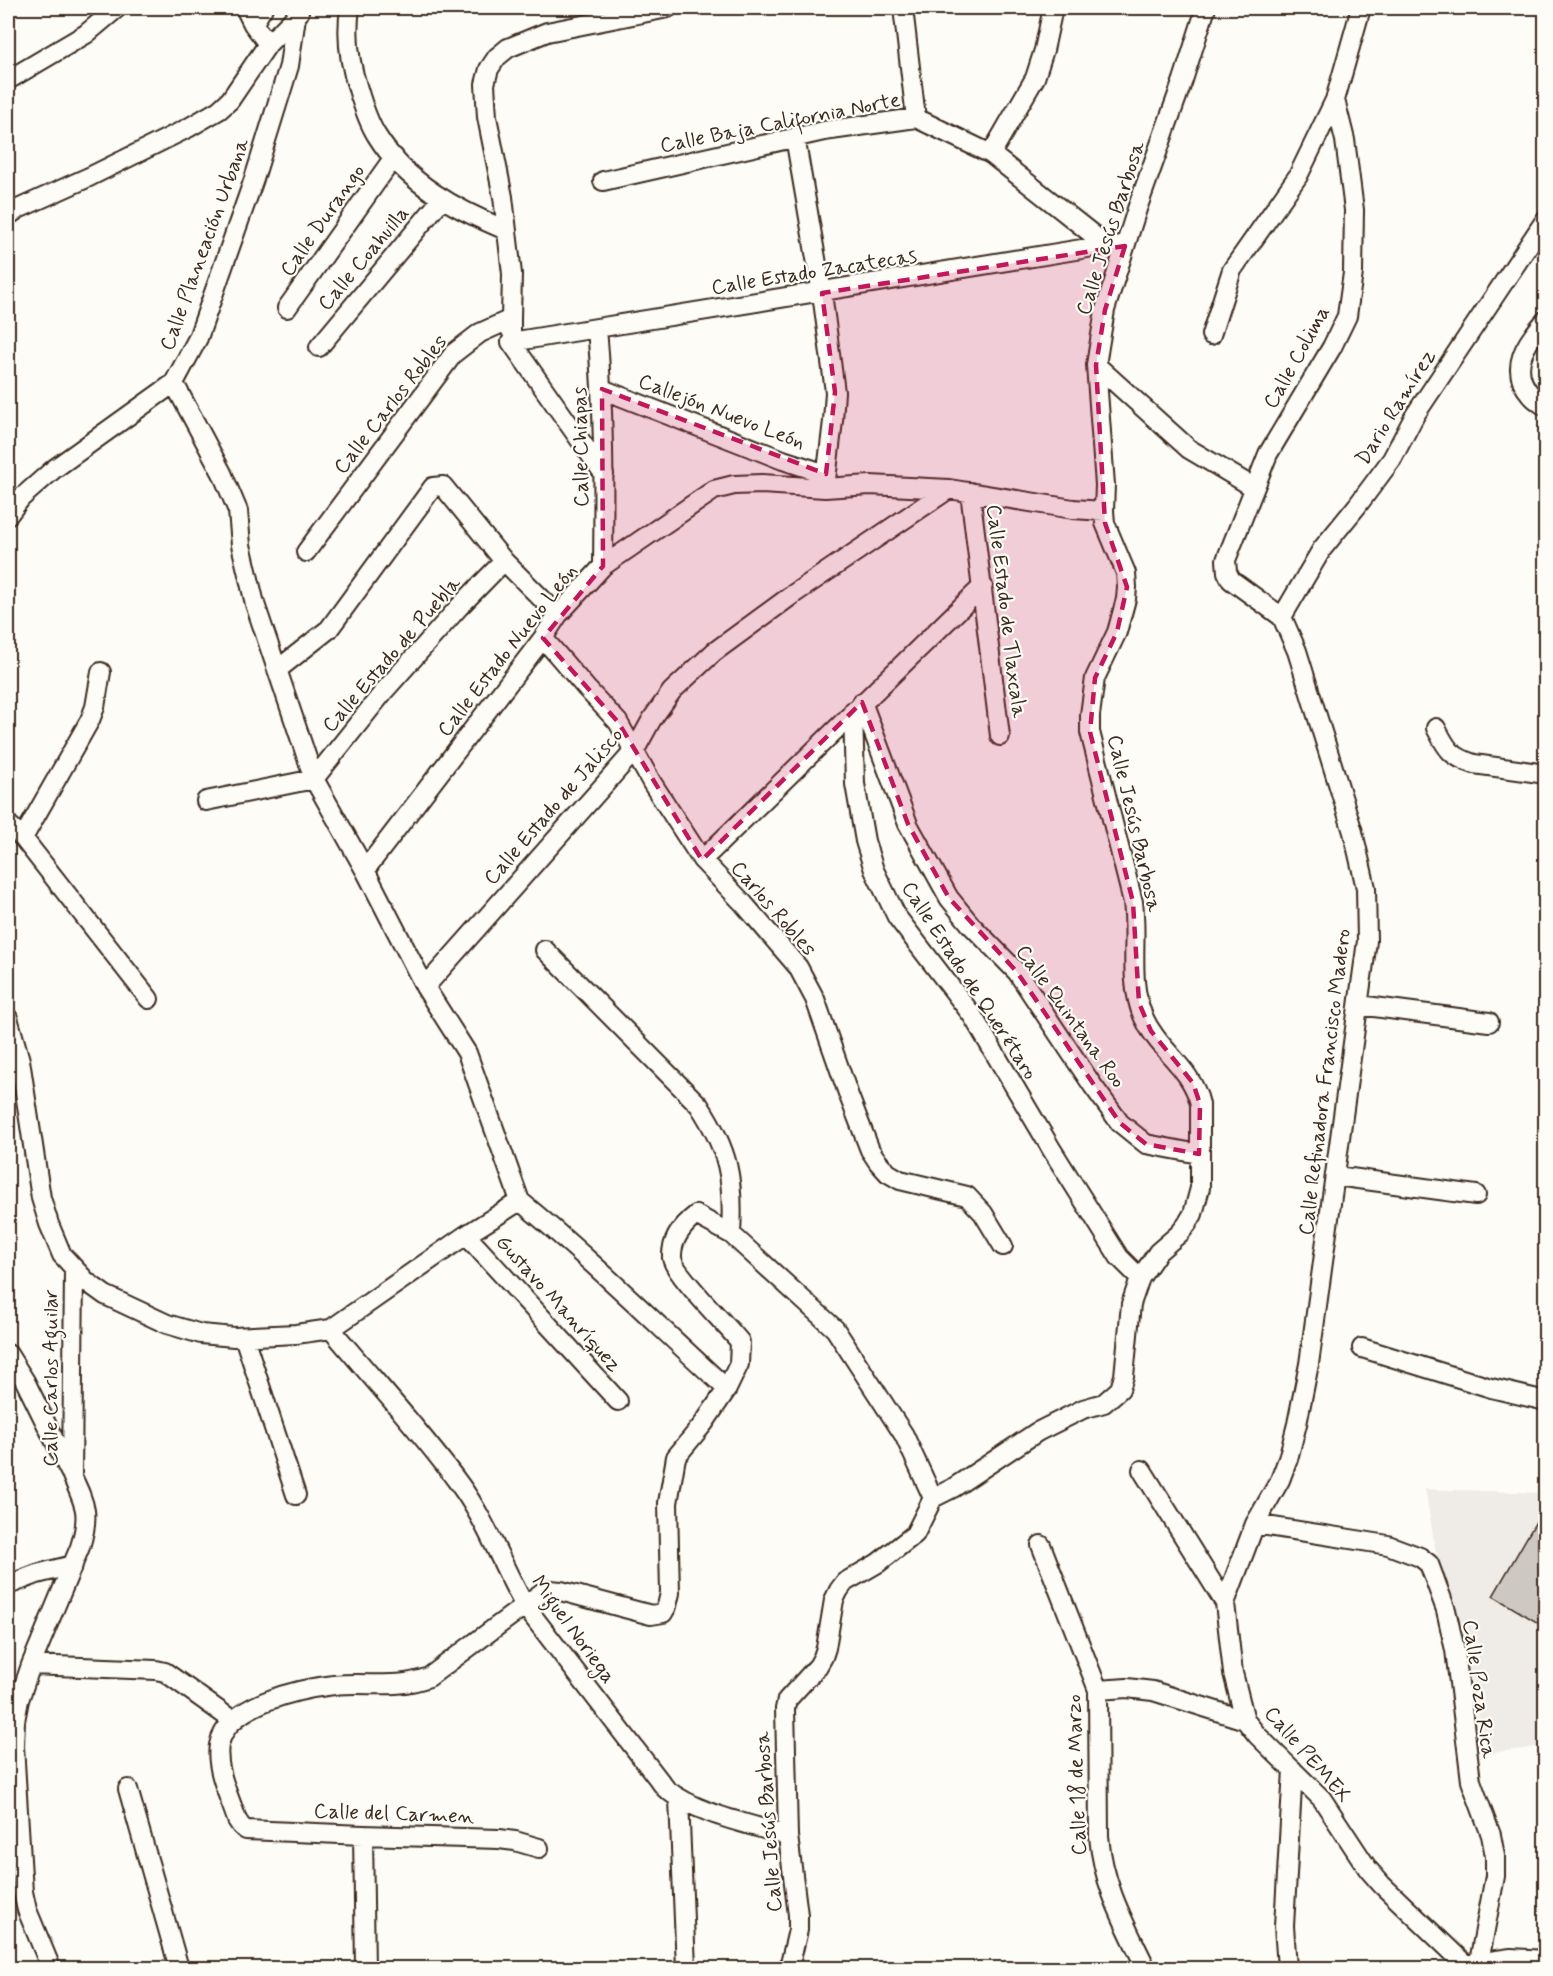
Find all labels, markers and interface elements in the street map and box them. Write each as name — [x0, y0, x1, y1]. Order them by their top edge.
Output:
street label: Calle Baja California Norte — [658, 86, 903, 162]
street label: Calle Planeación Urbana — [153, 134, 257, 354]
street label: Calle Jesús Barbosa — [1070, 138, 1152, 319]
street label: Calle Durango — [274, 159, 372, 282]
street label: Calle Coahuilla — [312, 200, 416, 317]
street label: Calle Estado Zacatecas — [709, 242, 919, 302]
street label: Calle Colima — [1257, 301, 1337, 414]
street label: Calle Carlos Robles — [327, 329, 454, 480]
street label: Dario Ramírez — [1349, 344, 1443, 471]
street label: Callejón Nuevo León — [634, 367, 809, 457]
street label: Calle Chiapas — [566, 387, 596, 507]
street label: Calle Estado de Tlaxcala — [979, 503, 1033, 720]
street label: Calle Estado Nuevo León — [431, 558, 584, 743]
street label: Calle Estado de Puebla — [316, 570, 468, 739]
street label: Calle Estado de Jalisco — [478, 722, 630, 891]
street label: Calle Jesús Barbosa — [1100, 732, 1168, 915]
street label: Carlos Robles — [724, 855, 822, 962]
street label: Calle Estado de Querétaro — [894, 876, 1044, 1085]
street label: Calle Refinadora Francisco Madero — [1292, 927, 1358, 1237]
street label: Calle Quintana Roo — [1009, 939, 1132, 1094]
street label: Gustavo Manríquez — [489, 1229, 627, 1378]
street label: Calle Carlos Aguilar — [37, 1289, 67, 1467]
street label: Miguel Noriega — [523, 1570, 622, 1691]
street label: Calle Poza Rica — [1455, 1618, 1503, 1761]
street label: Calle 18 de Marzo — [1060, 1694, 1094, 1856]
street label: Calle PEMEX — [1257, 1700, 1357, 1809]
street label: Calle Jesús Barbosa — [749, 1730, 789, 1913]
street label: Calle del Carmen — [313, 1797, 475, 1831]

